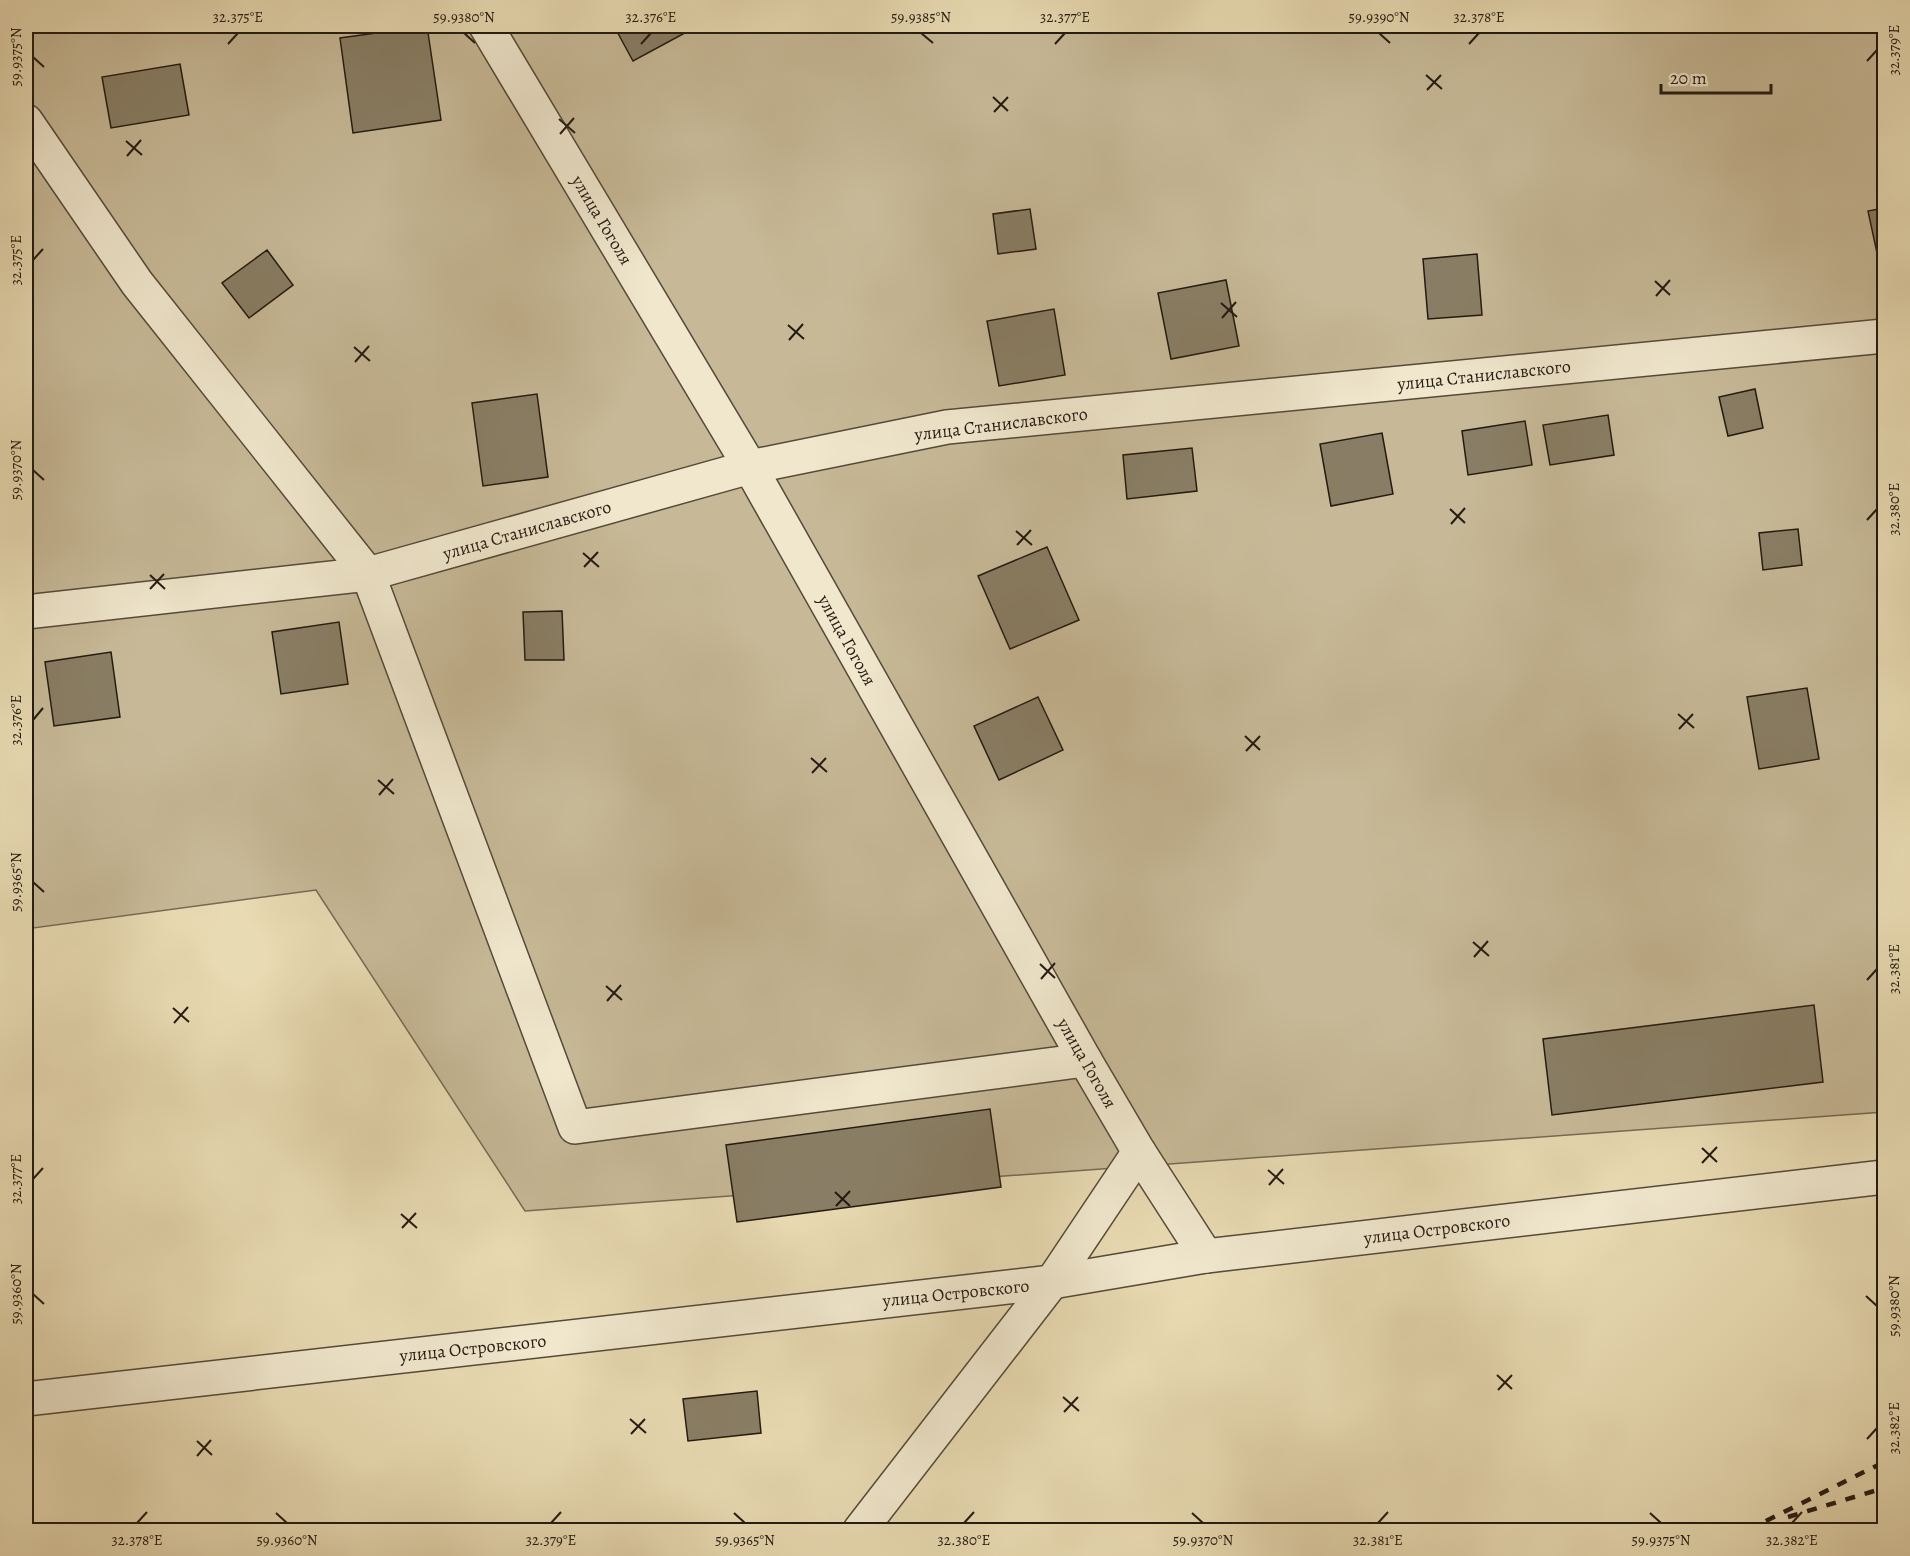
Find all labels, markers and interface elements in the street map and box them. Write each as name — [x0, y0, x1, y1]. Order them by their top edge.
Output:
text: 32.375°E — [213, 7, 263, 27]
text: 59.9380°N — [433, 7, 495, 27]
text: 32.376°E — [626, 7, 676, 27]
text: 59.9385°N — [891, 7, 951, 27]
text: 32.377°E — [1040, 7, 1090, 27]
text: 59.9390°N — [1348, 7, 1410, 27]
text: 32.378°E — [1453, 7, 1505, 27]
text: 32.379°E — [1884, 25, 1904, 75]
text: 59.9375°N — [6, 27, 26, 86]
scale bar — [1661, 57, 1770, 95]
text: 20 m — [1670, 66, 1707, 90]
street label: улица Гоголя — [565, 170, 638, 269]
text: 32.375°E — [6, 235, 26, 285]
street label: улица Станиславского — [1395, 354, 1572, 396]
street label: улица Станиславского — [912, 401, 1089, 447]
text: 59.9370°N — [6, 440, 26, 500]
text: 32.380°E — [1884, 483, 1904, 535]
street label: улица Станиславского — [439, 494, 614, 566]
street label: улица Гоголя — [812, 589, 882, 690]
text: 32.376°E — [6, 695, 26, 745]
text: 59.9365°N — [6, 852, 26, 912]
text: 32.381°E — [1884, 944, 1904, 994]
street label: улица Гоголя — [1051, 1013, 1123, 1113]
text: 32.377°E — [6, 1154, 26, 1204]
street label: улица Островского — [1361, 1208, 1512, 1250]
text: 59.9360°N — [6, 1263, 26, 1325]
street label: улица Островского — [880, 1273, 1031, 1313]
text: 59.9380°N — [1884, 1275, 1904, 1337]
street label: улица Островского — [397, 1328, 548, 1368]
text: 32.382°E — [1884, 1402, 1904, 1454]
text: 32.378°E — [111, 1530, 163, 1550]
text: 59.9360°N — [256, 1530, 318, 1550]
text: 32.379°E — [526, 1530, 576, 1550]
text: 59.9365°N — [715, 1530, 775, 1550]
text: 32.380°E — [938, 1530, 990, 1550]
text: 59.9370°N — [1173, 1530, 1233, 1550]
text: 32.381°E — [1353, 1530, 1403, 1550]
text: 59.9375°N — [1632, 1530, 1691, 1550]
text: 32.382°E — [1766, 1530, 1818, 1550]

